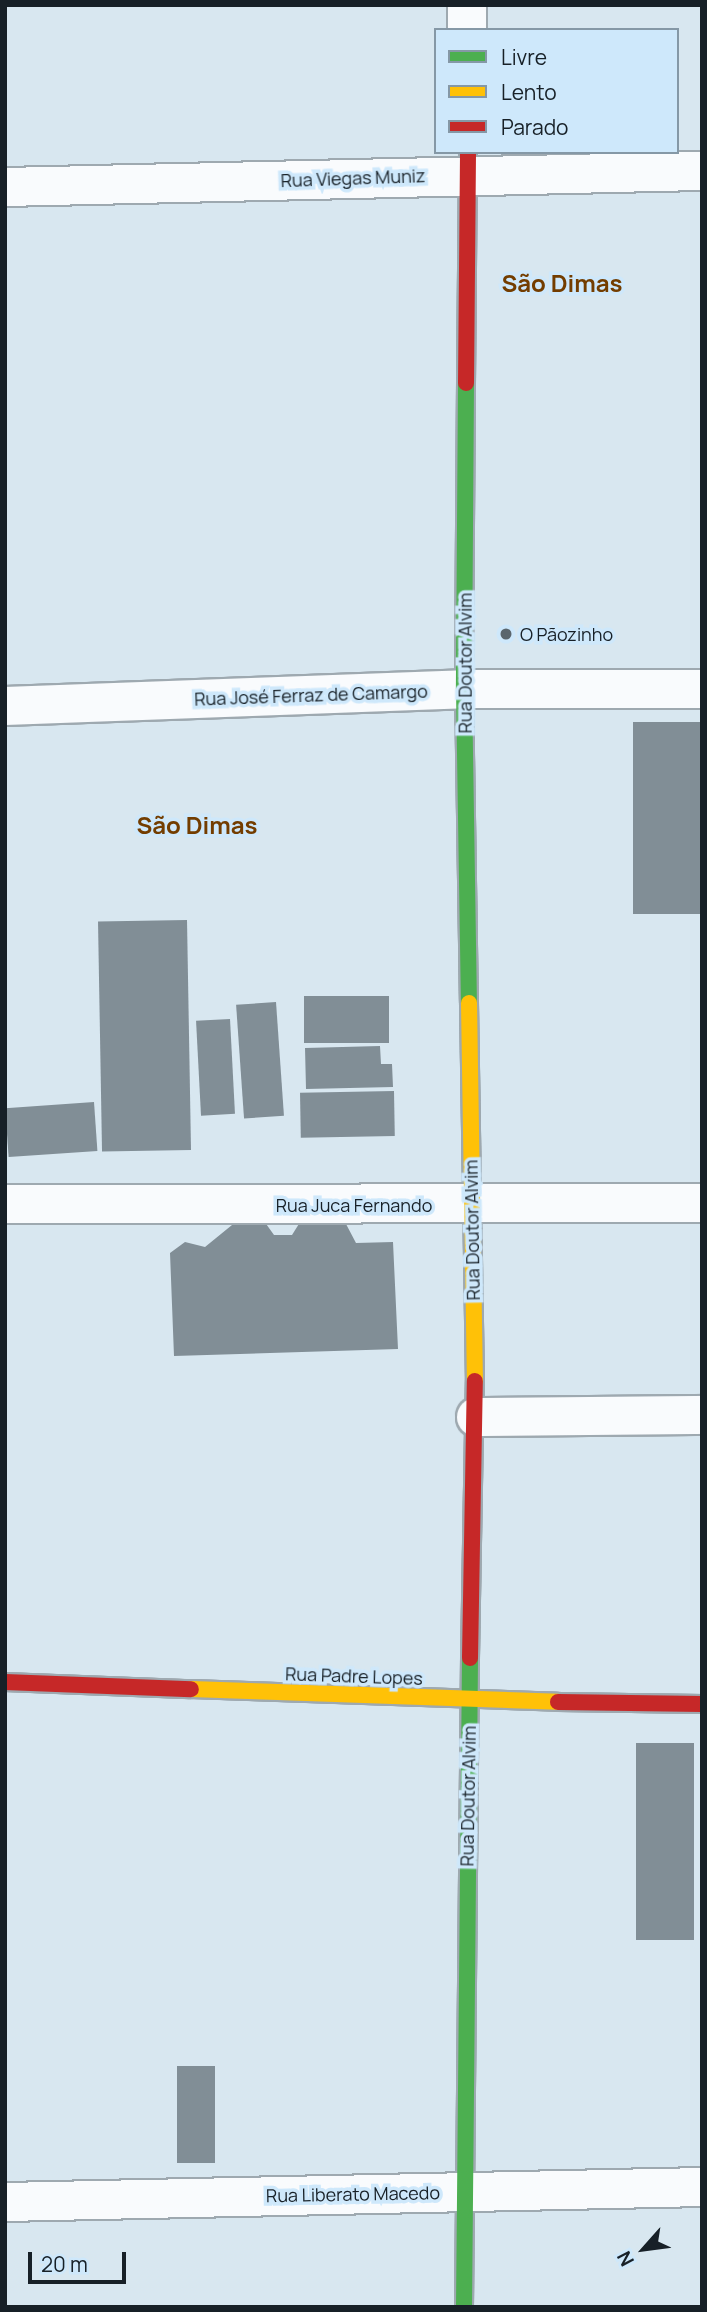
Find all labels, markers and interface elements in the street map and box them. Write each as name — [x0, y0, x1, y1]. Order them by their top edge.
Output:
legend — [434, 28, 679, 154]
text: Livre — [501, 43, 547, 71]
text: Lento — [501, 78, 557, 106]
text: Parado — [501, 113, 569, 141]
street label: Rua Viegas Muniz — [280, 165, 426, 191]
district label: São Dimas — [501, 269, 623, 297]
street label: Rua Doutor Alvim — [454, 593, 476, 733]
place label: O Pãozinho — [520, 623, 613, 645]
marker: O Pãozinho — [498, 626, 514, 642]
street label: Rua José Ferraz de Camargo — [194, 680, 428, 710]
district label: São Dimas — [136, 811, 258, 839]
street label: Rua Doutor Alvim — [460, 1159, 484, 1301]
street label: Rua Juca Fernando — [276, 1194, 432, 1216]
street label: Rua Padre Lopes — [285, 1663, 423, 1689]
street label: Rua Doutor Alvim — [456, 1725, 480, 1867]
street label: Rua Liberato Macedo — [266, 2182, 440, 2206]
north arrow — [609, 2214, 679, 2284]
scale bar — [32, 2238, 130, 2282]
text: N — [611, 2247, 640, 2271]
text: 20 m — [41, 2250, 88, 2278]

